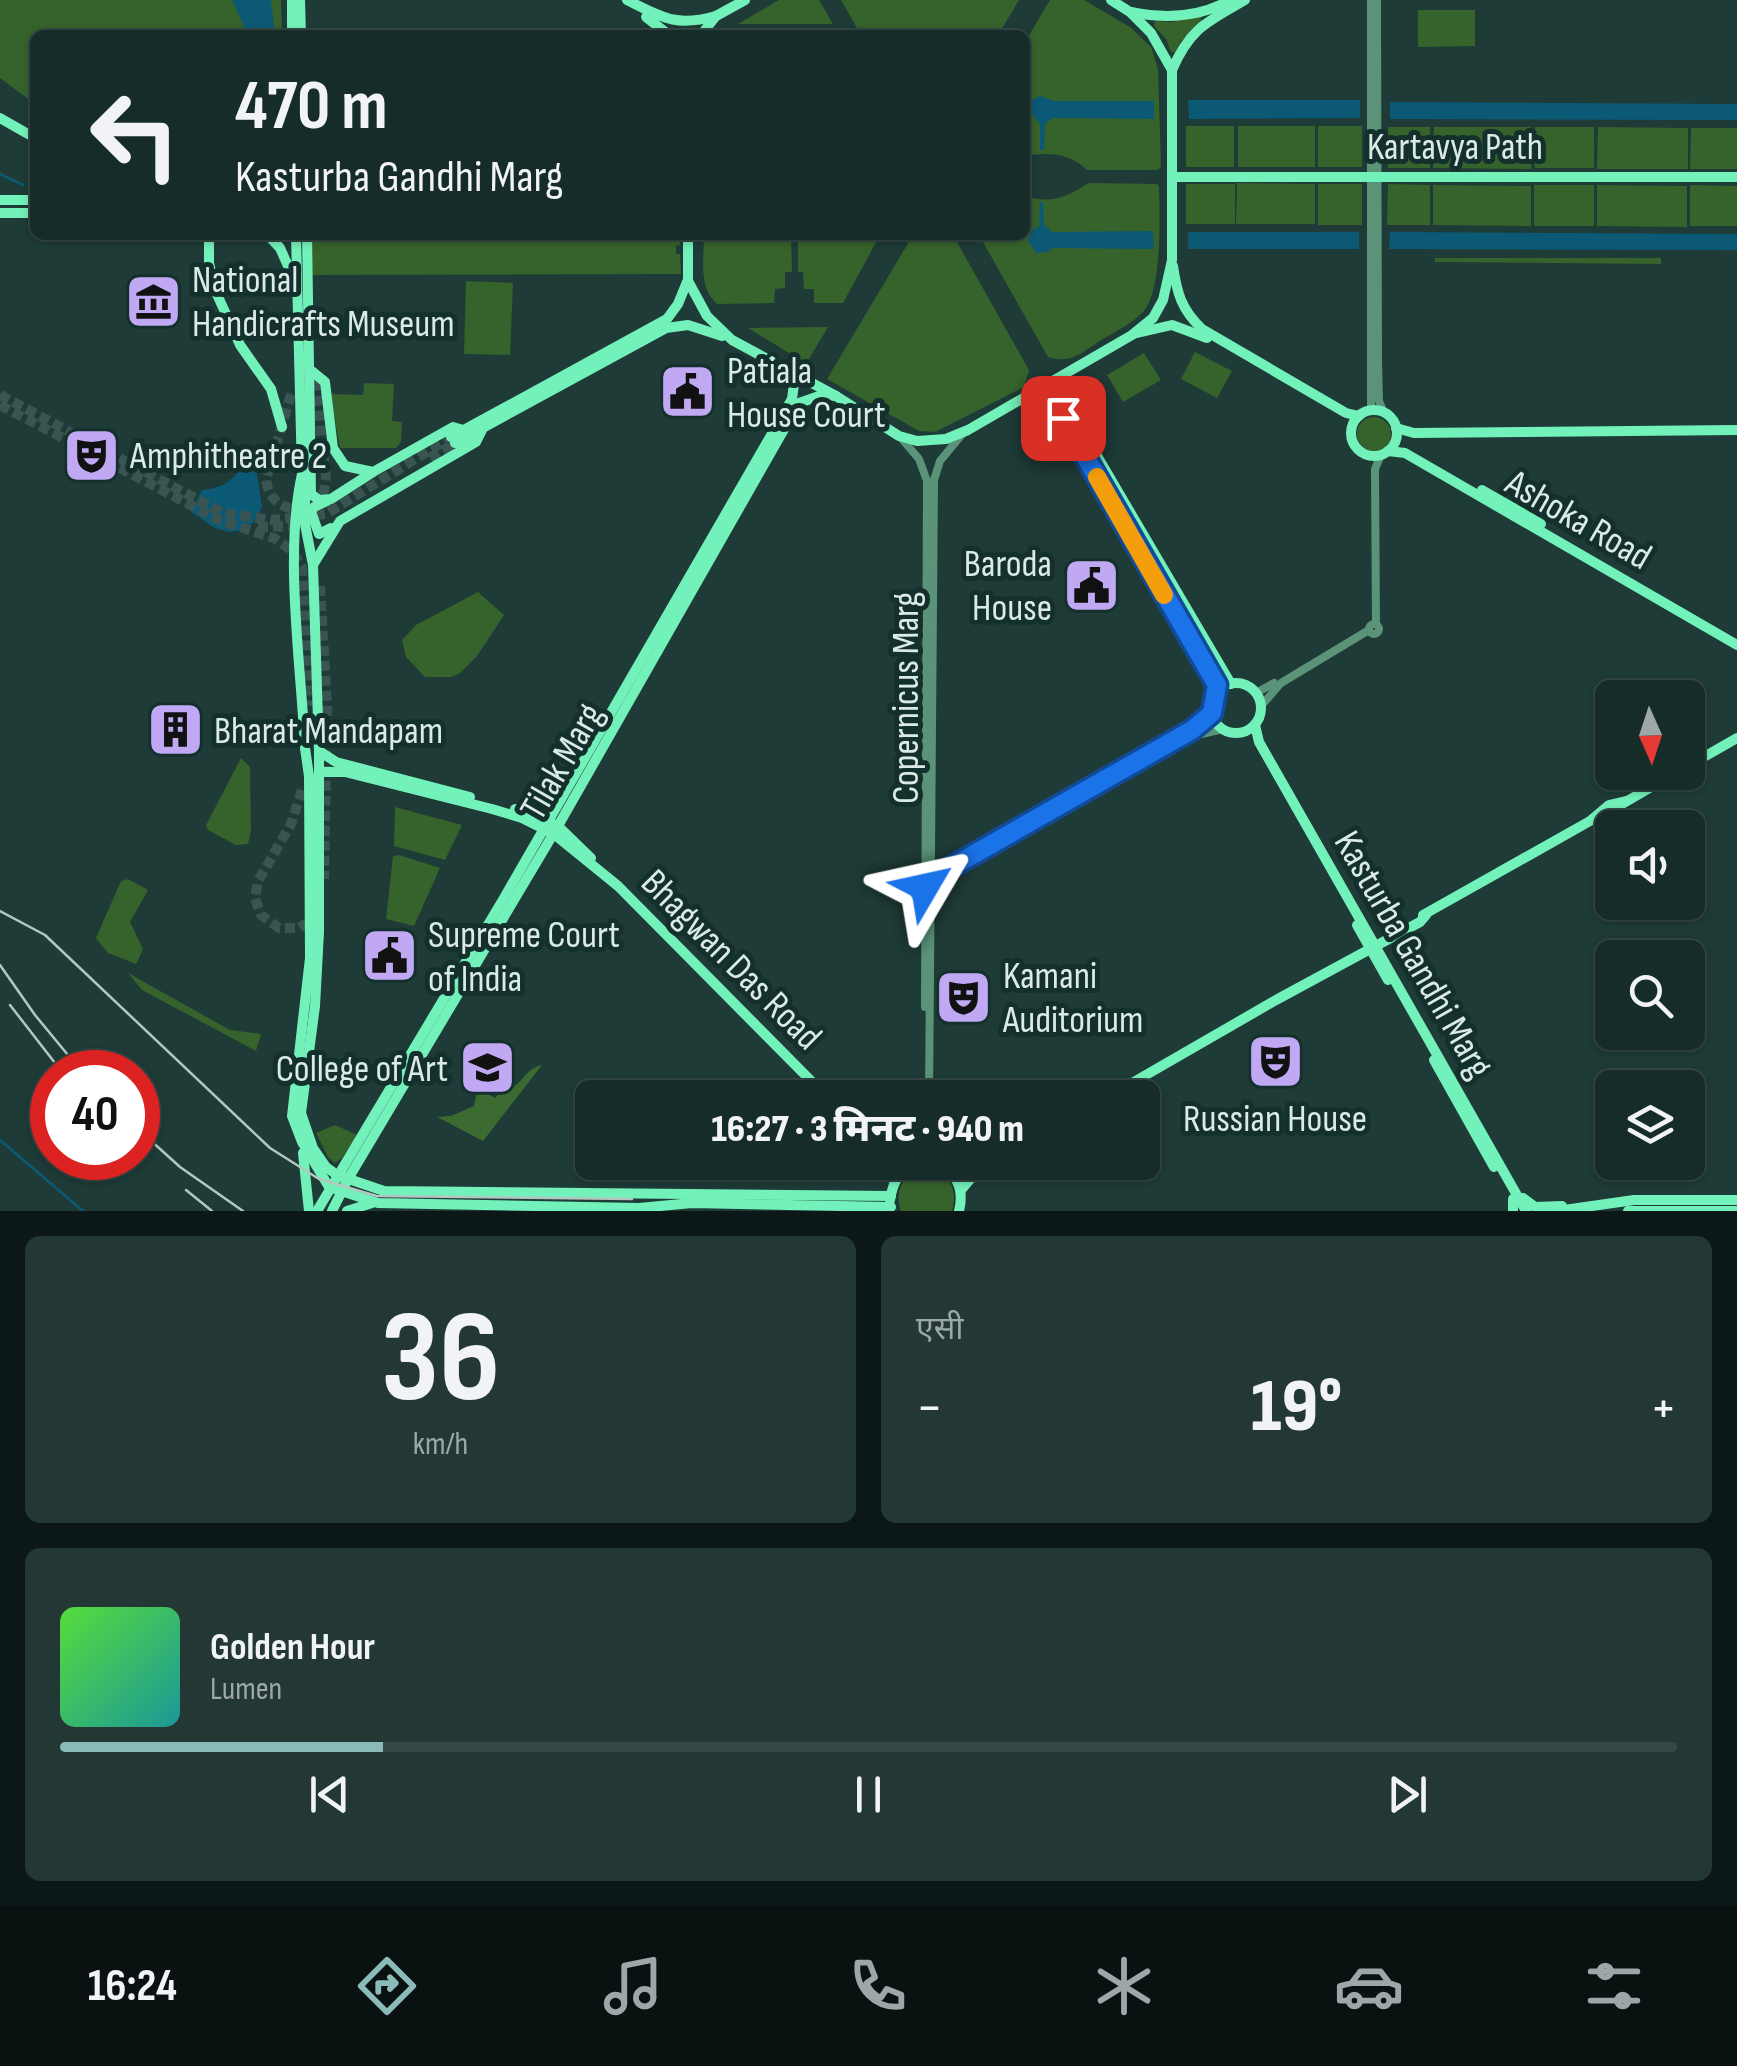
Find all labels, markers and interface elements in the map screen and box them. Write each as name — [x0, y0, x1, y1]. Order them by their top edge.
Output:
text: 470 m — [235, 65, 388, 149]
icon: left — [70, 70, 200, 200]
street label: Kartavya Path — [1367, 125, 1543, 170]
text: Kasturba Gandhi Marg — [235, 150, 563, 205]
place label: National Handicrafts Museum — [192, 258, 455, 347]
museum icon: National Handicrafts Museum — [123, 271, 183, 331]
place label: Patiala House Court — [727, 349, 886, 438]
public building icon: Patiala House Court — [658, 362, 718, 422]
pin — [1021, 376, 1106, 461]
icon: arrive — [1036, 391, 1091, 446]
theatre icon: Amphitheatre 2 — [61, 425, 121, 485]
place label: Amphitheatre 2 — [129, 434, 327, 479]
street label: Ashoka Road — [1497, 460, 1659, 580]
place label: Baroda House — [964, 542, 1052, 631]
public building icon: Baroda House — [1061, 555, 1121, 615]
street label: Copernicus Marg — [884, 592, 929, 804]
north arrow — [1595, 680, 1705, 790]
map controls — [1595, 680, 1705, 1180]
street label: Tilak Marg — [511, 696, 614, 828]
building icon: Bharat Mandapam — [145, 700, 205, 760]
place label: Bharat Mandapam — [214, 709, 443, 754]
button: sound — [1595, 810, 1705, 920]
street label: Kasturba Gandhi Marg — [1324, 823, 1501, 1086]
position arrow — [873, 835, 977, 939]
street label: Bhagwan Das Road — [631, 861, 830, 1060]
place label: Supreme Court of India — [428, 913, 620, 1002]
public building icon: Supreme Court of India — [359, 926, 419, 986]
button: search — [1595, 940, 1705, 1050]
place label: Kamani Auditorium — [1002, 954, 1143, 1043]
theatre icon: Kamani Auditorium — [934, 967, 994, 1027]
theatre icon: Russian House — [1245, 1031, 1305, 1091]
school or university icon: College of Art — [457, 1038, 517, 1098]
place label: College of Art — [276, 1047, 448, 1092]
speed limit sign: 40 — [30, 1050, 160, 1180]
button: layers — [1595, 1070, 1705, 1180]
place label: Russian House — [1183, 1097, 1367, 1142]
text: 16:27 · 3 मिनट · 940 m — [711, 1107, 1024, 1152]
text: 36 — [381, 1282, 500, 1438]
text: एसी — [916, 1310, 964, 1349]
text: 19° — [1251, 1362, 1342, 1453]
text: − — [916, 1375, 943, 1442]
text: + — [1650, 1375, 1677, 1442]
text: km/h — [413, 1425, 468, 1464]
text: Golden Hour — [210, 1625, 375, 1670]
text: Lumen — [210, 1670, 282, 1709]
icon: previous — [302, 1767, 357, 1822]
icon: pause — [841, 1767, 896, 1822]
icon: next — [1380, 1767, 1435, 1822]
icon: directions — [352, 1951, 422, 2021]
icon: music — [598, 1951, 668, 2021]
icon: phone — [843, 1951, 913, 2021]
icon: climate — [1089, 1951, 1159, 2021]
icon: car — [1334, 1951, 1404, 2021]
icon: filters — [1579, 1951, 1649, 2021]
text: 16:24 — [88, 1959, 177, 2014]

